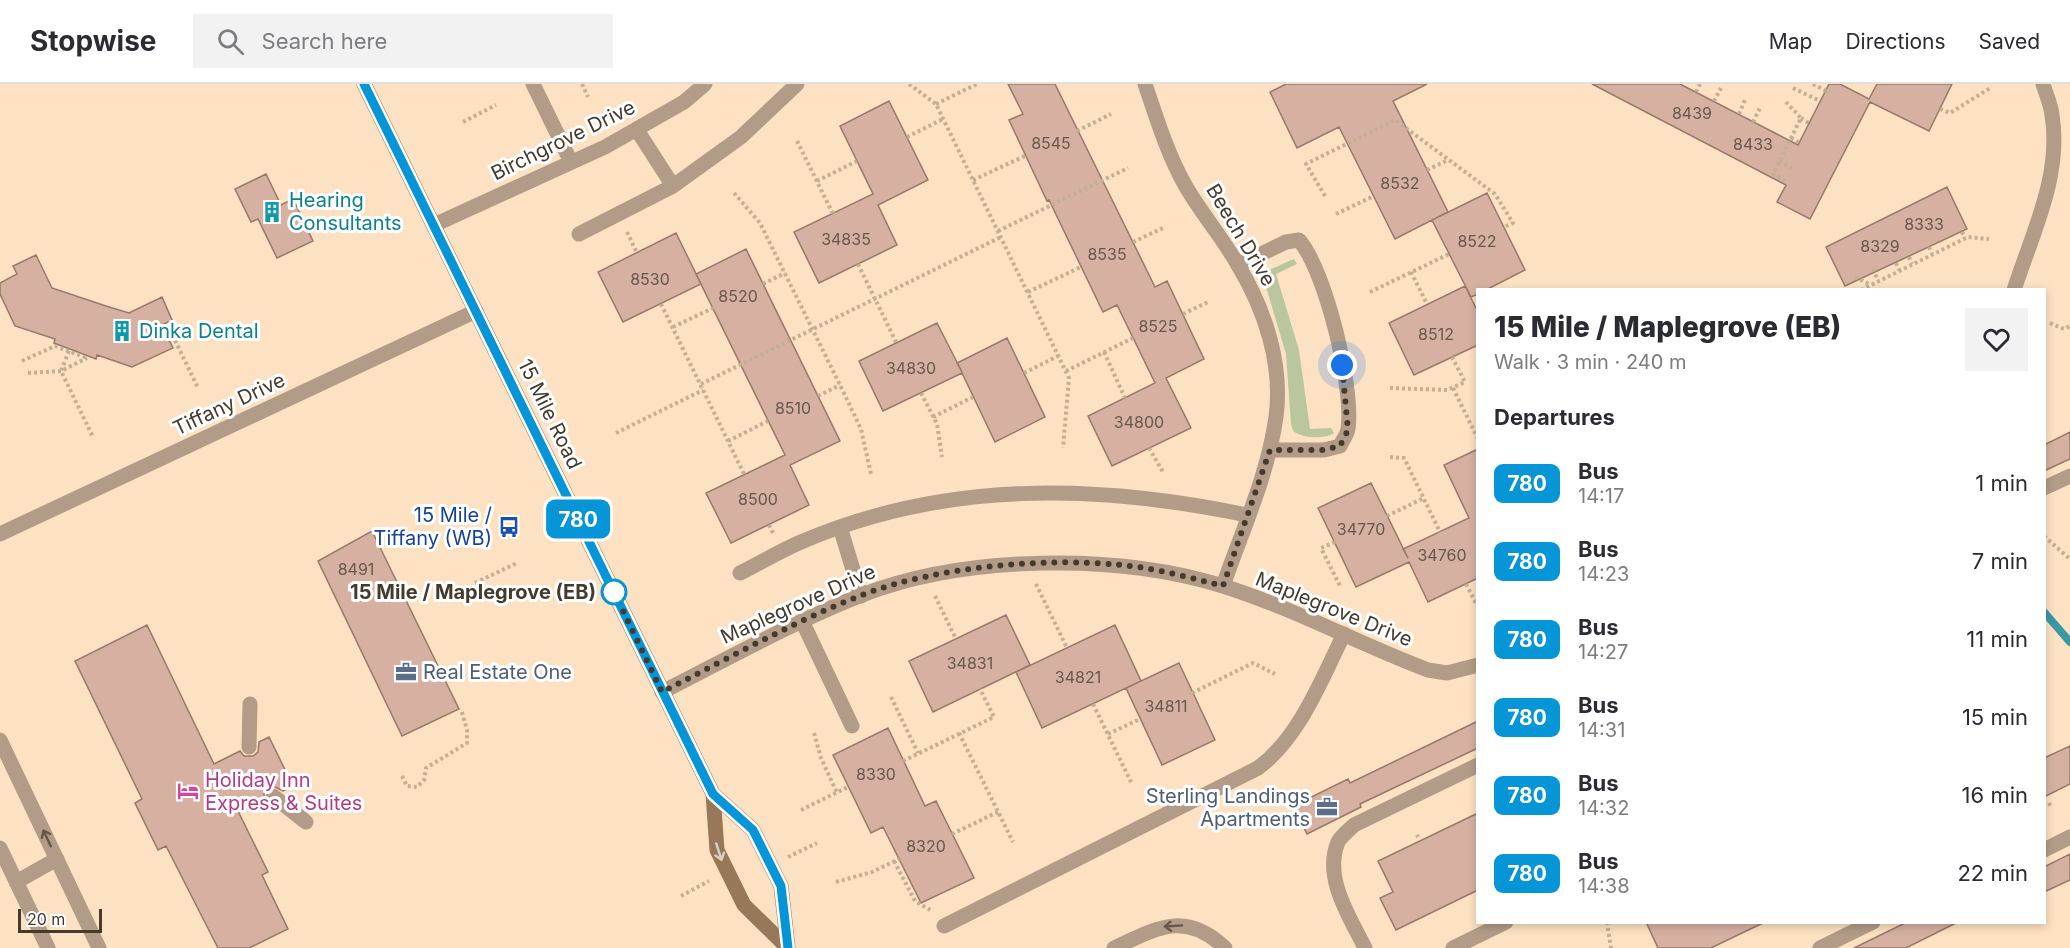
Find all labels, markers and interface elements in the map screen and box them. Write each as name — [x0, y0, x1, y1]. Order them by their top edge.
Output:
search box — [193, 14, 613, 68]
text: Stopwise — [30, 24, 157, 58]
icon: search — [214, 25, 247, 58]
text: Search here — [262, 28, 387, 54]
text: Map — [1769, 29, 1812, 54]
text: Directions — [1845, 29, 1946, 54]
text: Saved — [1979, 29, 2040, 54]
street label: Birchgrove Drive — [487, 95, 639, 185]
house number: 8439 — [1672, 103, 1712, 123]
house number: 8545 — [1031, 133, 1071, 153]
house number: 8433 — [1733, 134, 1773, 154]
house number: 8532 — [1380, 173, 1420, 193]
street label: Beech Drive — [1201, 180, 1281, 290]
place label: Hearing Consultants — [289, 188, 402, 235]
building icon: Hearing Consultants — [260, 200, 284, 224]
house number: 8333 — [1904, 214, 1944, 234]
house number: 34835 — [821, 229, 871, 249]
house number: 8522 — [1457, 231, 1497, 251]
house number: 8329 — [1860, 236, 1900, 256]
house number: 8535 — [1087, 244, 1127, 264]
house number: 8530 — [630, 269, 670, 289]
house number: 8520 — [718, 286, 758, 306]
button: heart — [1965, 308, 2028, 371]
text: 15 Mile / Maplegrove (EB) — [1494, 310, 1841, 344]
house number: 8525 — [1138, 316, 1178, 336]
building icon: Dinka Dental — [110, 319, 134, 343]
place label: Dinka Dental — [139, 319, 259, 343]
house number: 8512 — [1418, 324, 1454, 344]
your location — [1327, 350, 1357, 380]
text: Walk · 3 min · 240 m — [1494, 350, 1687, 374]
street label: 15 Mile Road — [513, 355, 587, 473]
house number: 34830 — [886, 358, 936, 378]
street label: Tiffany Drive — [169, 368, 289, 440]
house number: 8510 — [775, 398, 811, 418]
text: Departures — [1494, 404, 1615, 430]
house number: 34800 — [1114, 412, 1164, 432]
text: Bus — [1578, 458, 1619, 484]
text: 1 min — [1975, 470, 2028, 496]
text: 780 — [1507, 471, 1547, 496]
text: 14:17 — [1578, 484, 1624, 508]
house number: 8500 — [738, 489, 778, 509]
line badge: 780 — [544, 500, 612, 538]
place label: 15 Mile / Tiffany (WB) — [374, 503, 492, 550]
text: 780 — [558, 507, 598, 532]
bus stop icon: 15 Mile / Tiffany (WB) — [497, 515, 521, 539]
house number: 34770 — [1337, 519, 1385, 539]
text: Bus — [1578, 536, 1619, 562]
house number: 34760 — [1417, 545, 1467, 565]
text: 7 min — [1972, 548, 2028, 574]
text: 780 — [1507, 549, 1547, 574]
house number: 8491 — [338, 559, 374, 579]
street label: Maplegrove Drive — [717, 559, 879, 649]
text: 14:23 — [1578, 562, 1629, 586]
street label: Maplegrove Drive — [1252, 567, 1416, 651]
marker: 15 Mile / Maplegrove (EB) — [601, 579, 627, 605]
place label: 15 Mile / Maplegrove (EB) — [350, 580, 596, 604]
text: Bus — [1578, 614, 1619, 640]
text: 11 min — [1966, 626, 2028, 652]
text: 780 — [1507, 627, 1547, 652]
text: 14:27 — [1578, 640, 1628, 664]
house number: 34831 — [947, 653, 993, 673]
office icon: Real Estate One — [394, 660, 418, 684]
place label: Real Estate One — [423, 660, 572, 684]
house number: 34821 — [1055, 667, 1101, 687]
text: Bus — [1578, 692, 1619, 718]
house number: 34811 — [1144, 696, 1188, 716]
text: 15 min — [1962, 704, 2028, 730]
text: 780 — [1507, 705, 1547, 730]
text: 14:31 — [1578, 718, 1625, 742]
house number: 8330 — [856, 764, 896, 784]
place label: Holiday Inn Express & Suites — [205, 768, 362, 815]
text: Bus — [1578, 770, 1619, 796]
hotel icon: Holiday Inn Express & Suites — [176, 779, 200, 803]
text: 16 min — [1962, 782, 2028, 808]
text: 780 — [1507, 783, 1547, 808]
place label: Sterling Landings Apartments — [1146, 784, 1310, 831]
office icon: Sterling Landings Apartments — [1315, 795, 1339, 819]
text: 14:32 — [1578, 796, 1629, 820]
one-way arrow — [41, 830, 53, 848]
house number: 8320 — [906, 836, 946, 856]
one-way arrow — [714, 842, 725, 861]
text: Bus — [1578, 848, 1619, 874]
text: 22 min — [1957, 860, 2028, 886]
text: 780 — [1507, 861, 1547, 886]
text: 14:38 — [1578, 874, 1630, 898]
scale bar — [18, 906, 102, 934]
text: 20 m — [27, 909, 65, 929]
one-way arrow — [1164, 920, 1183, 931]

